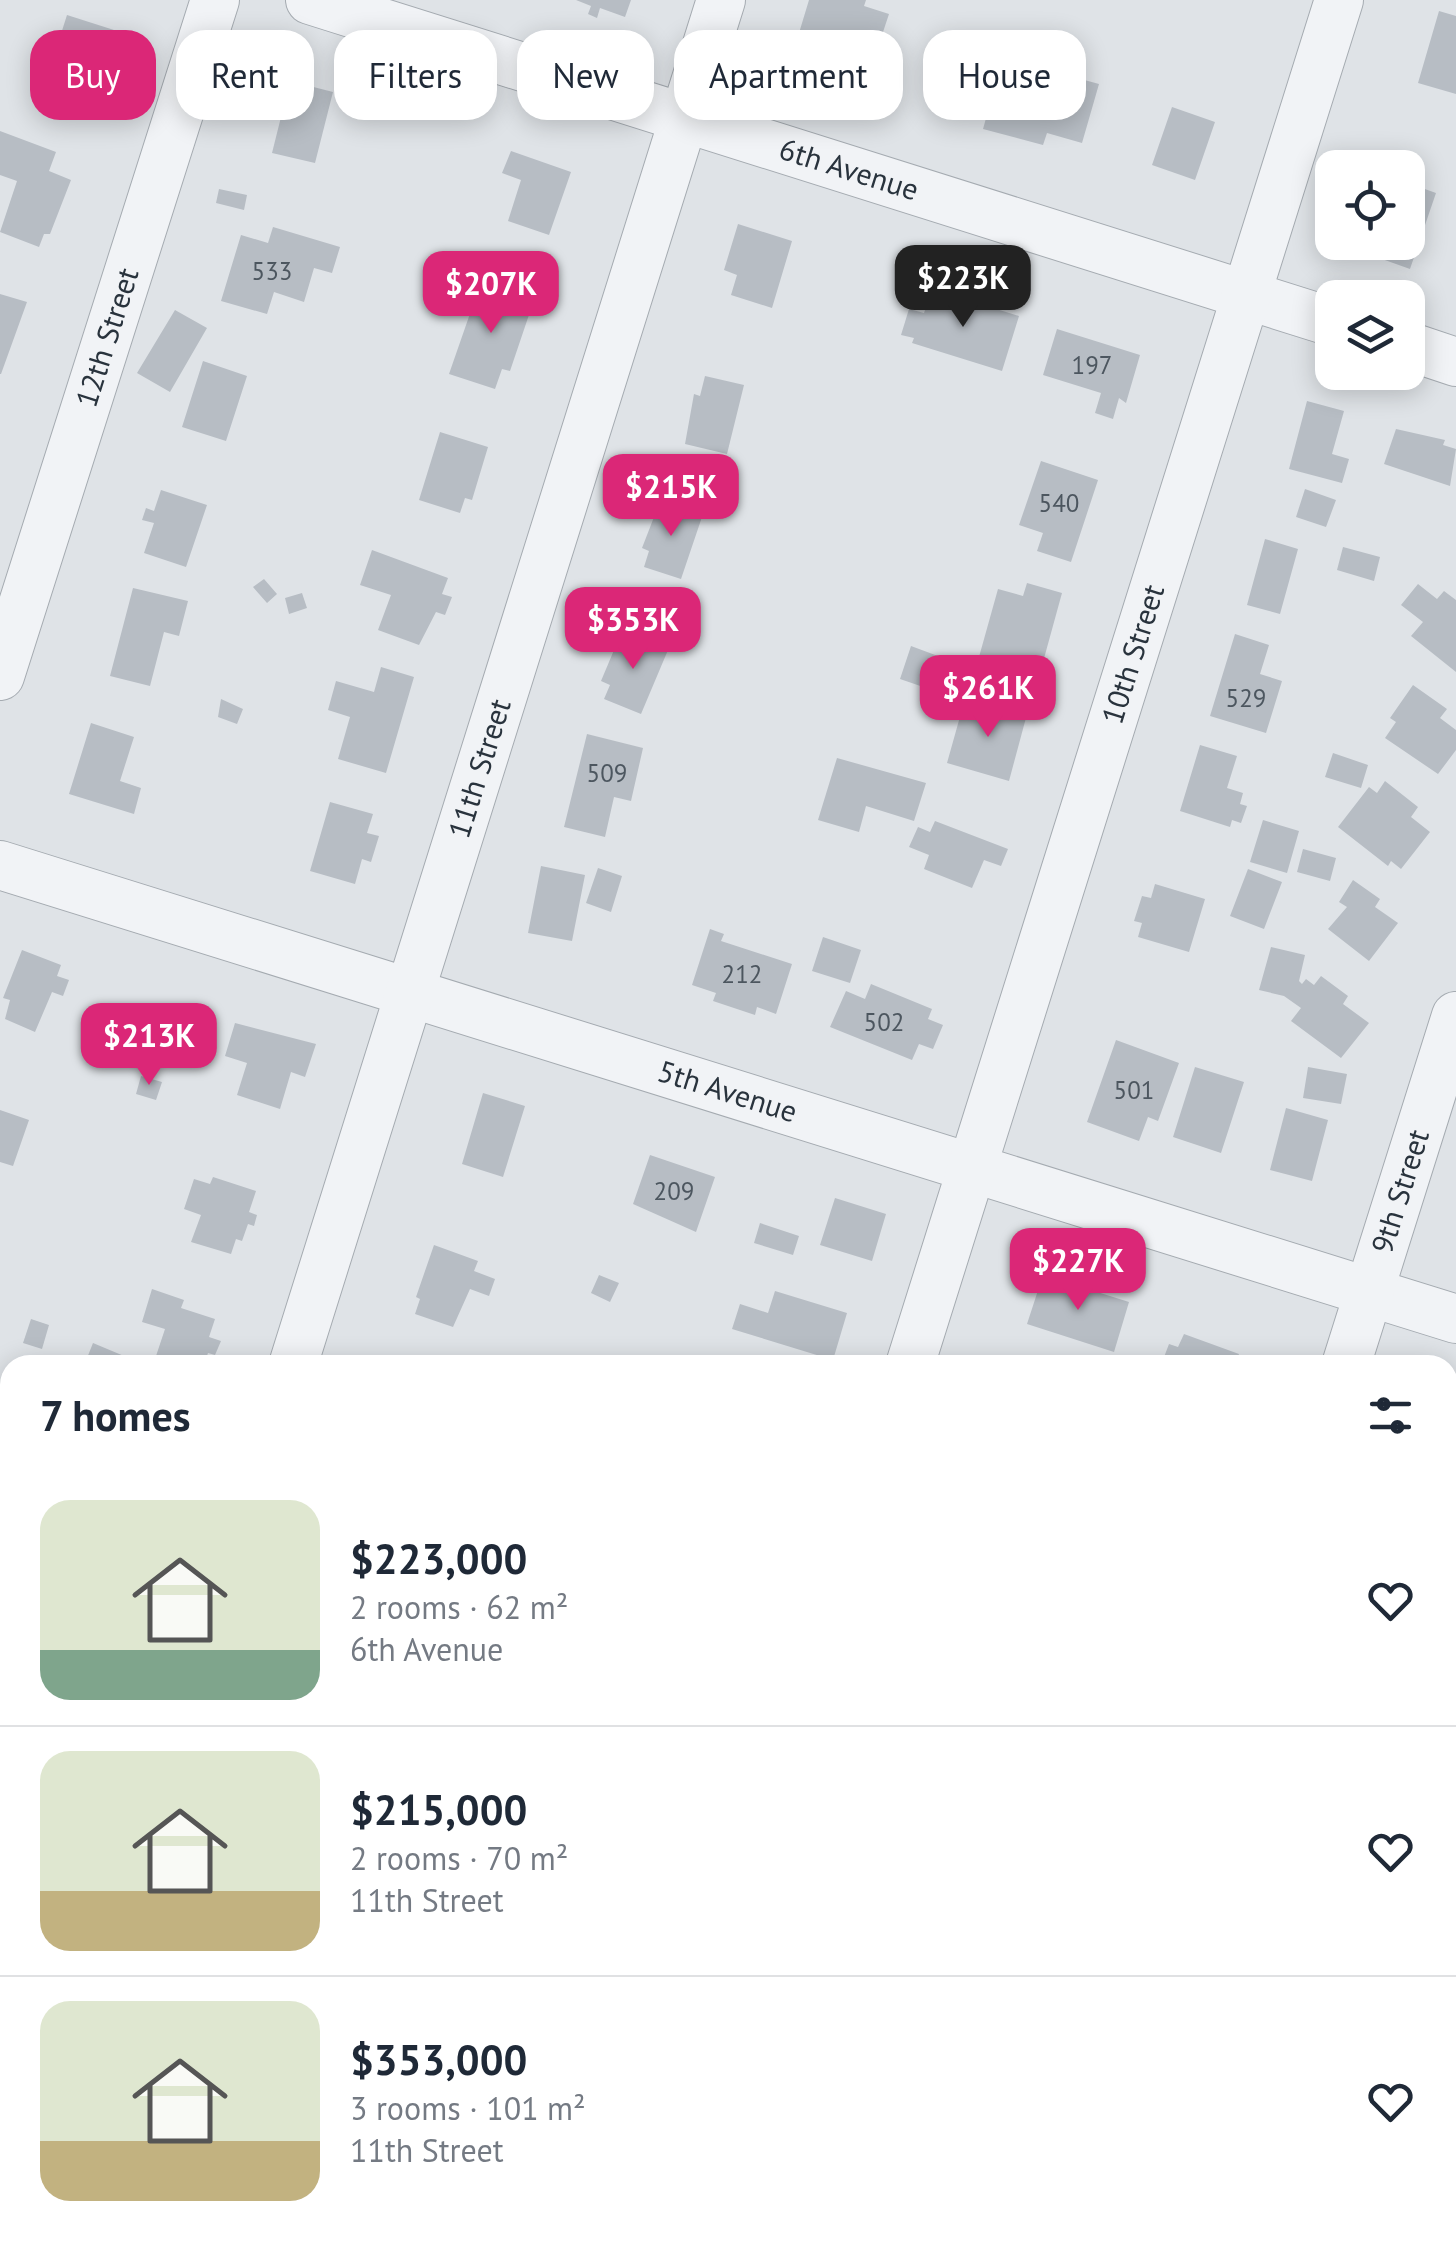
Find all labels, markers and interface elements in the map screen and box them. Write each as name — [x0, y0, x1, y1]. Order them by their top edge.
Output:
chip: Buy — [30, 30, 156, 120]
chip: Rent — [176, 30, 314, 120]
chip: Filters — [334, 30, 497, 120]
chip: New — [517, 30, 654, 120]
chip: Apartment — [674, 30, 903, 120]
chip: House — [923, 30, 1086, 120]
street label: 6th Avenue — [775, 128, 924, 209]
map controls — [1315, 150, 1425, 390]
button: locate — [1315, 150, 1425, 260]
pin: $223K — [893, 245, 1033, 330]
pin: $207K — [421, 251, 561, 336]
house number: 533 — [252, 255, 292, 287]
text: $223K — [917, 256, 1009, 298]
text: $207K — [445, 262, 537, 304]
street label: 12th Street — [66, 263, 147, 412]
button: layers — [1315, 280, 1425, 390]
house number: 197 — [1072, 349, 1112, 381]
pin: $215K — [601, 454, 741, 539]
text: $215K — [625, 465, 717, 507]
house number: 540 — [1039, 487, 1079, 519]
street label: 10th Street — [1092, 579, 1172, 728]
pin: $353K — [563, 587, 703, 672]
text: $353K — [587, 598, 679, 640]
pin: $261K — [918, 655, 1058, 740]
text: $261K — [942, 666, 1034, 708]
house number: 529 — [1226, 682, 1266, 714]
street label: 11th Street — [438, 694, 519, 843]
house number: 509 — [587, 757, 627, 789]
house number: 212 — [722, 958, 762, 990]
pin: $213K — [79, 1003, 219, 1088]
house number: 502 — [864, 1006, 904, 1038]
text: $213K — [103, 1014, 195, 1056]
street label: 5th Avenue — [653, 1050, 802, 1130]
house number: 501 — [1114, 1074, 1154, 1106]
street label: 9th Street — [1361, 1124, 1437, 1258]
house number: 209 — [654, 1175, 694, 1207]
pin: $227K — [1008, 1228, 1148, 1313]
text: $227K — [1032, 1239, 1124, 1281]
text: 7 homes — [40, 1388, 191, 1443]
icon: filters — [1363, 1388, 1418, 1443]
text: $223,000 — [350, 1531, 527, 1586]
icon: home — [120, 1540, 240, 1660]
icon: heart — [1363, 1573, 1418, 1628]
text: 2 rooms · 62 m² — [350, 1586, 568, 1628]
text: 6th Avenue — [350, 1628, 503, 1670]
text: $215,000 — [350, 1782, 527, 1837]
icon: home — [120, 1791, 240, 1911]
icon: heart — [1363, 1824, 1418, 1879]
text: 2 rooms · 70 m² — [350, 1837, 568, 1879]
text: 11th Street — [350, 1879, 504, 1921]
text: $353,000 — [350, 2032, 527, 2087]
icon: home — [120, 2041, 240, 2161]
icon: heart — [1363, 2074, 1418, 2129]
text: 3 rooms · 101 m² — [350, 2087, 586, 2129]
text: 11th Street — [350, 2129, 504, 2171]

